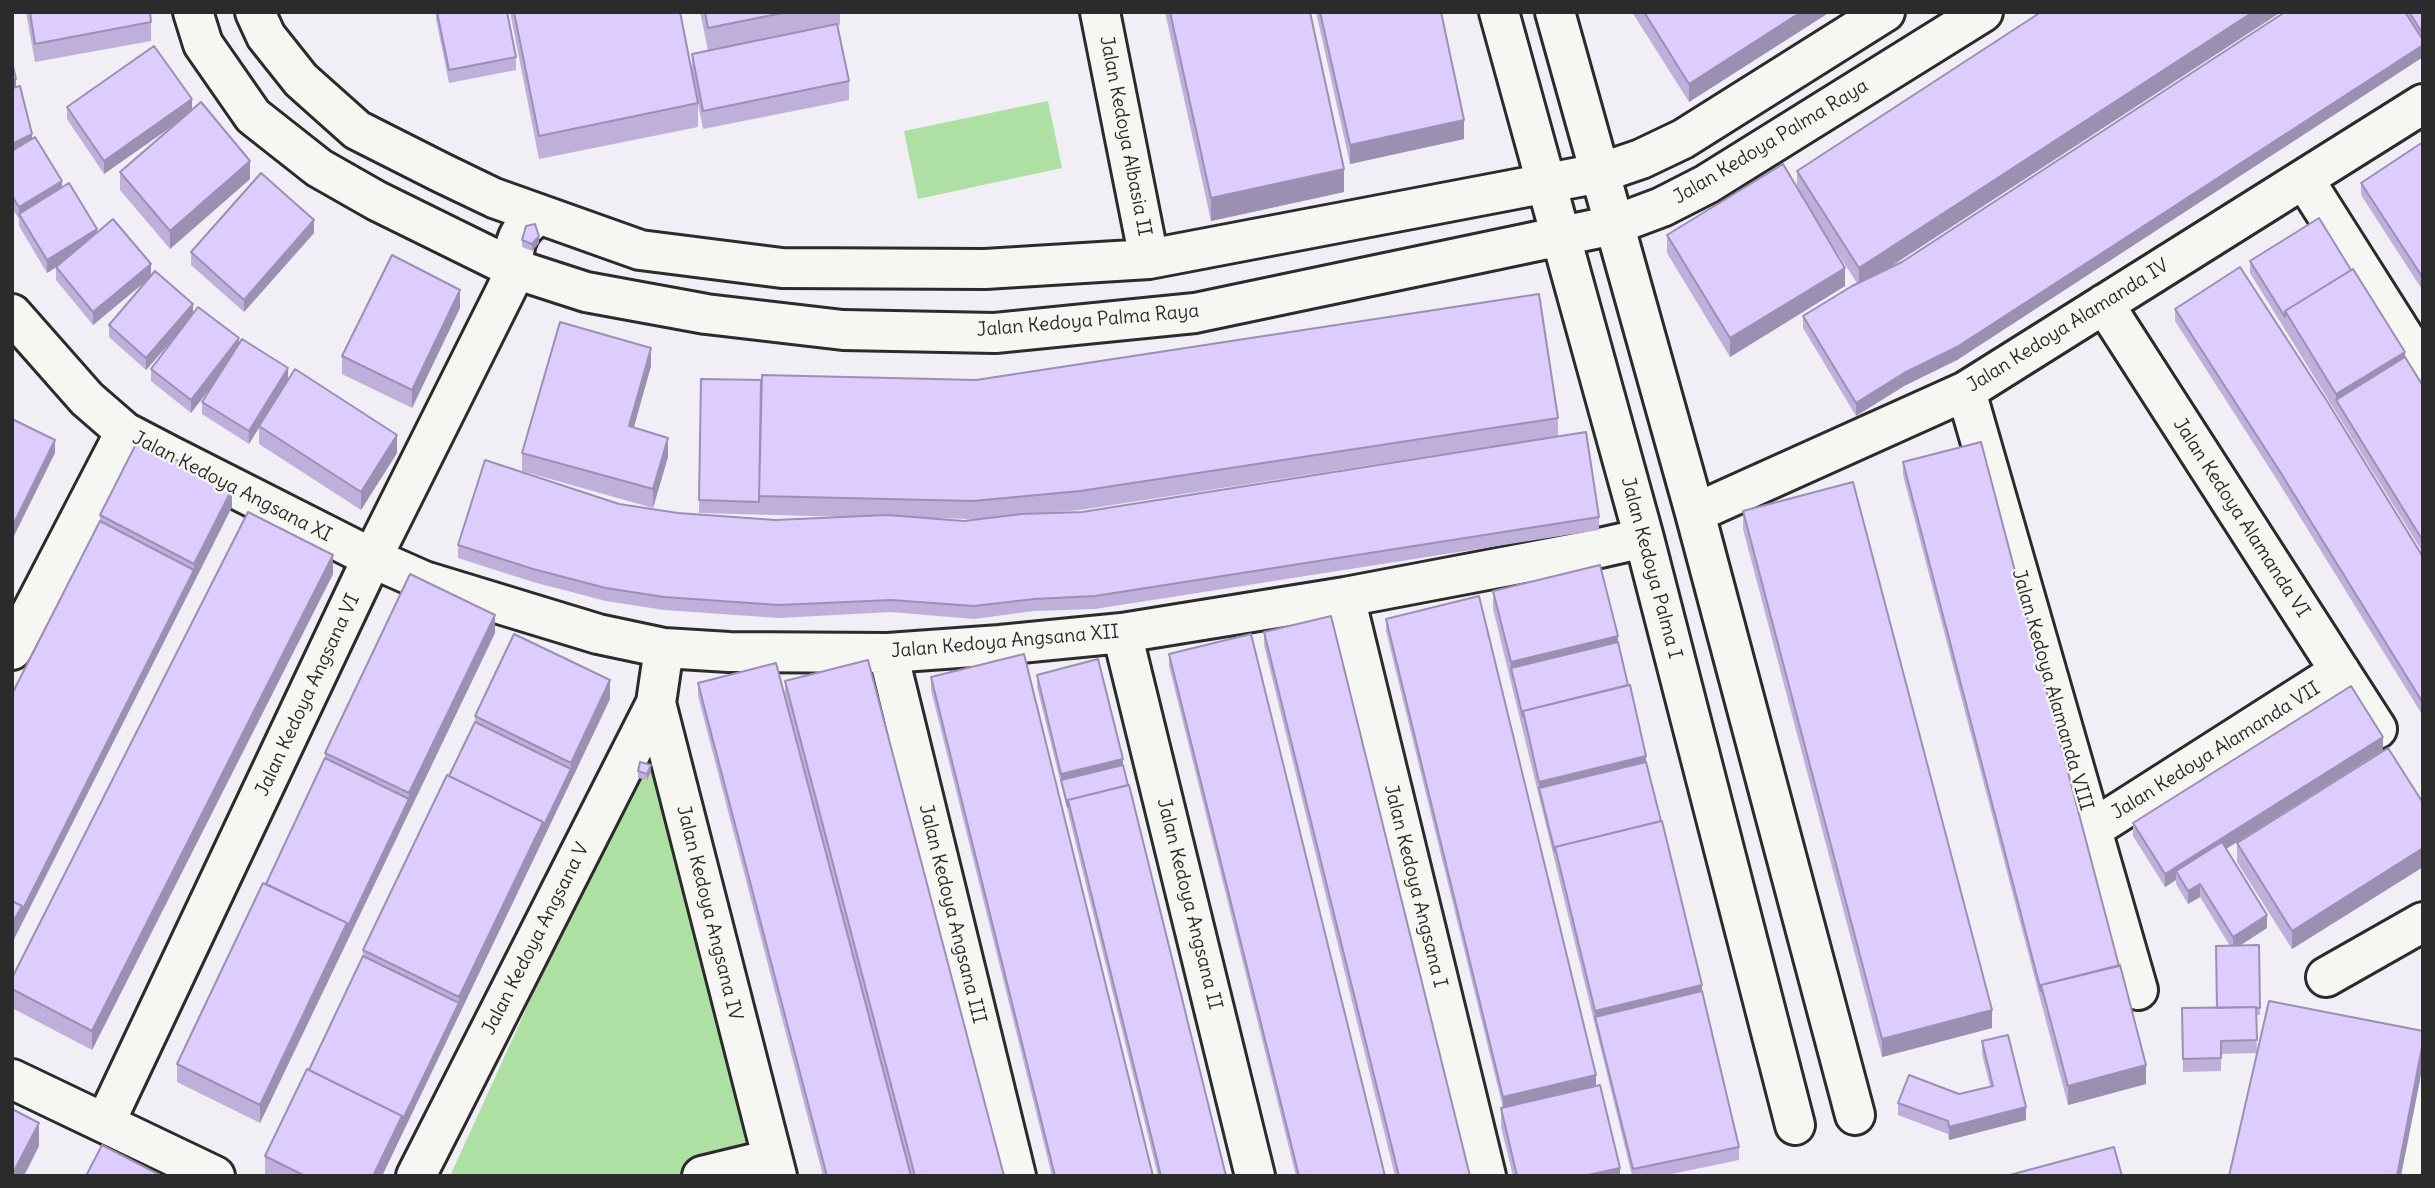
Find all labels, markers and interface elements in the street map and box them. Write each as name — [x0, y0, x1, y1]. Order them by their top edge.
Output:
street label: Jalan Kedoya Albasia II — [1094, 34, 1156, 238]
street label: Jalan Kedoya Palma Raya — [1670, 75, 1872, 209]
street label: Jalan Kedoya Alamanda IV — [1963, 255, 2173, 397]
street label: Jalan Kedoya Palma Raya — [976, 300, 1200, 342]
street label: Jalan Kedoya Alamanda VI — [2168, 414, 2314, 622]
street label: Jalan Kedoya Angsana XI — [129, 427, 335, 547]
street label: Jalan Kedoya Palma I — [1616, 475, 1686, 661]
street label: Jalan Kedoya Alamanda VIII — [2007, 567, 2097, 813]
street label: Jalan Kedoya Angsana VI — [251, 590, 365, 800]
street label: Jalan Kedoya Angsana XII — [890, 621, 1120, 663]
street label: Jalan Kedoya Alamanda VII — [2108, 677, 2324, 825]
street label: Jalan Kedoya Angsana I — [1379, 782, 1451, 990]
street label: Jalan Kedoya Angsana II — [1152, 796, 1226, 1012]
street label: Jalan Kedoya Angsana III — [914, 802, 990, 1026]
street label: Jalan Kedoya Angsana IV — [671, 803, 747, 1023]
street label: Jalan Kedoya Angsana V — [478, 839, 594, 1039]

